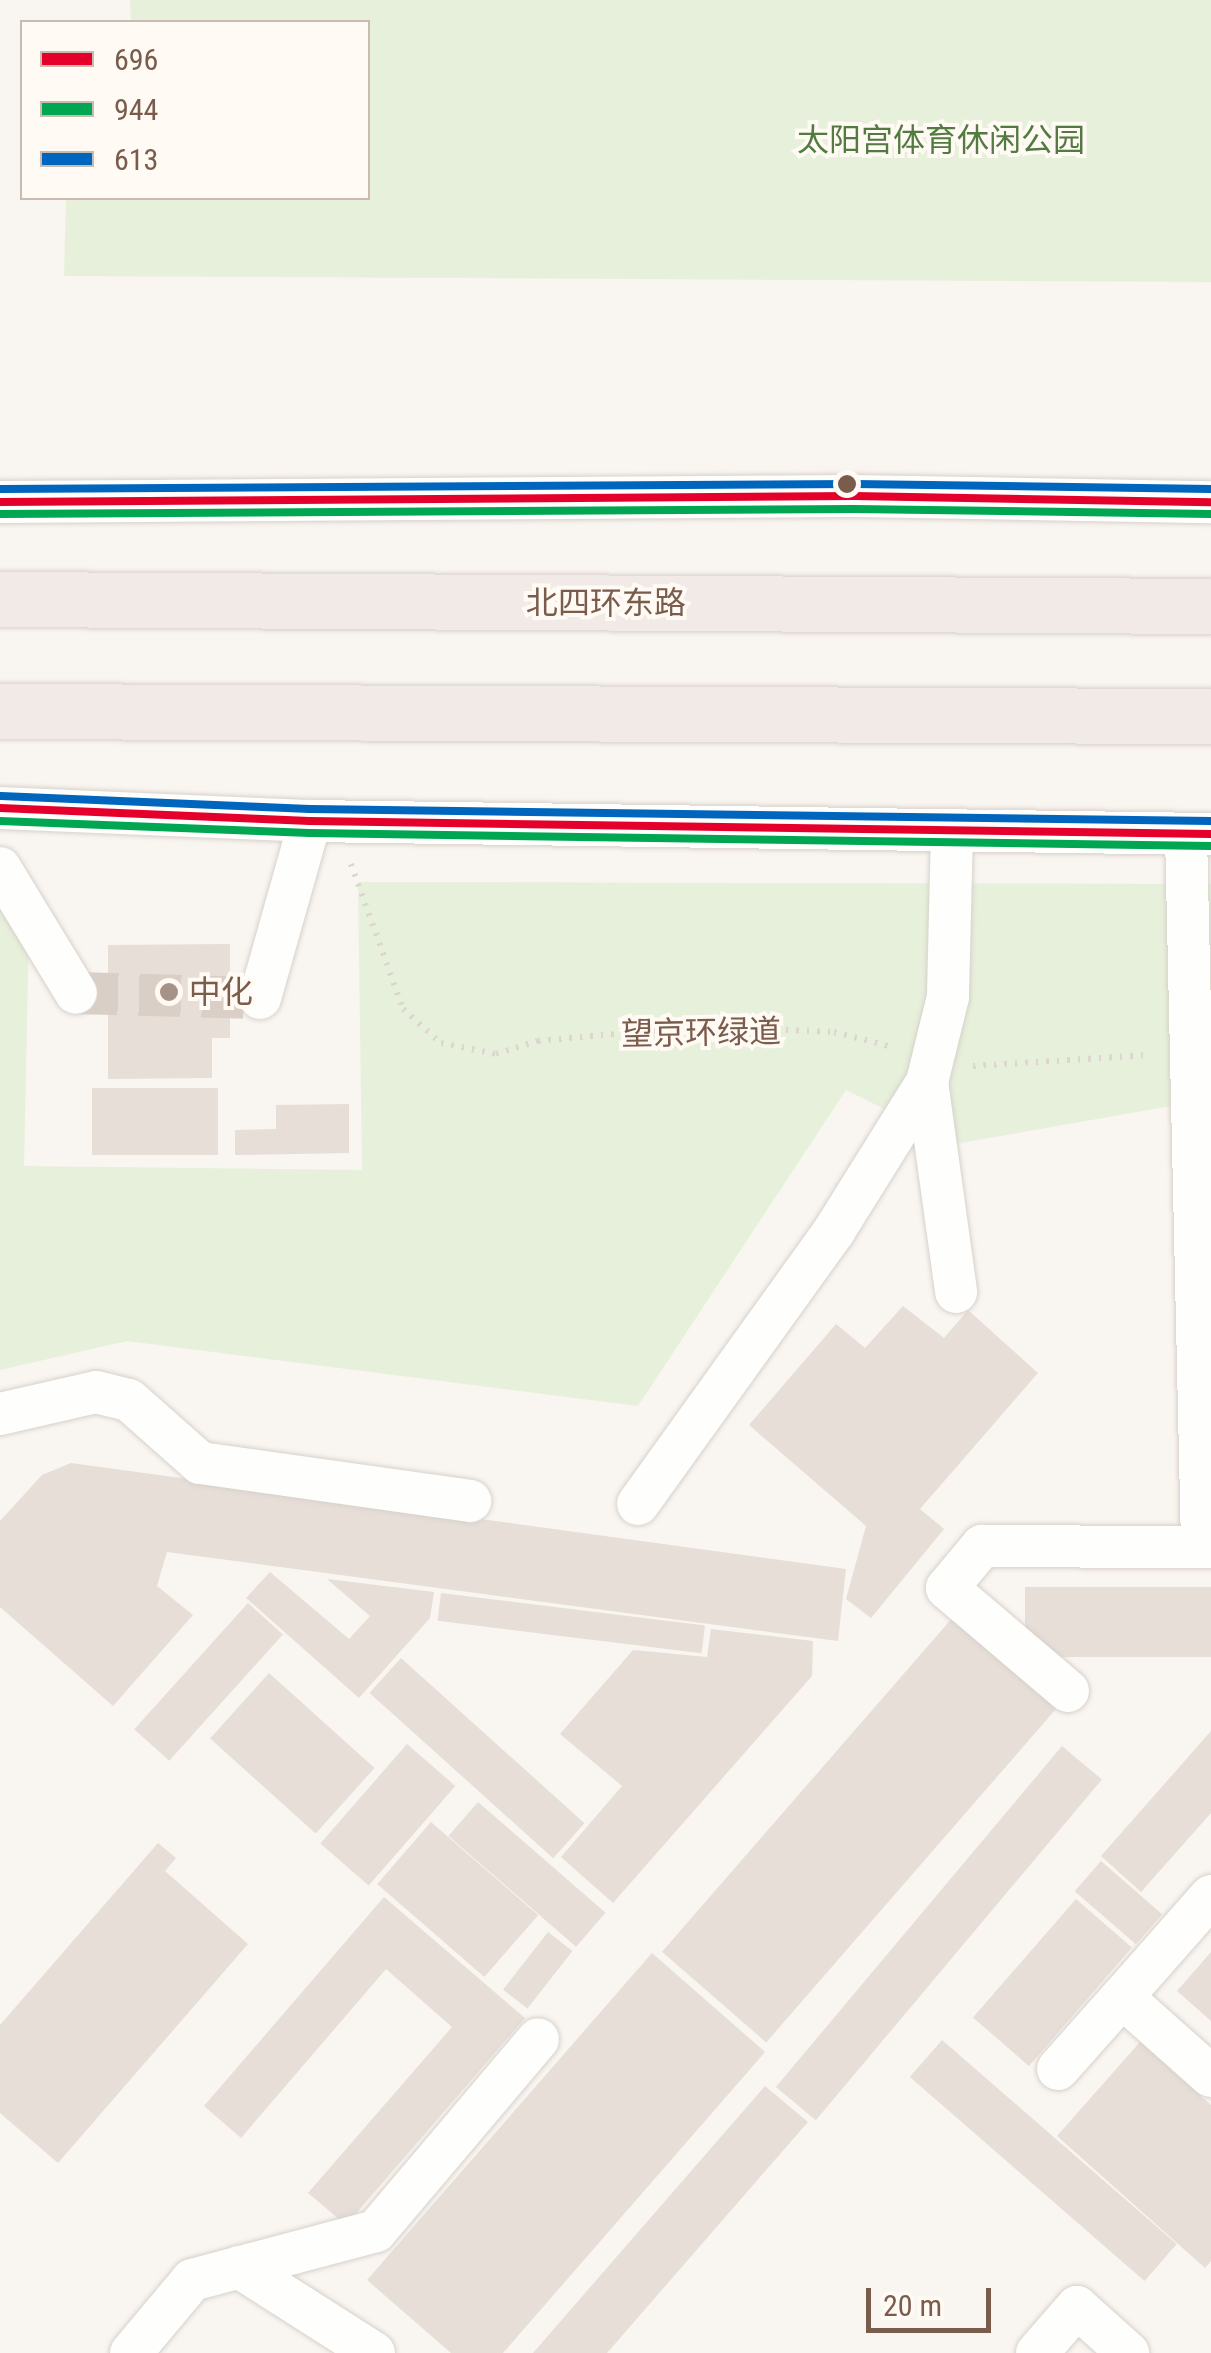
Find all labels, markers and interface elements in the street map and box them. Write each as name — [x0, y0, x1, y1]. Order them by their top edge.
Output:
legend — [20, 20, 370, 200]
text: 696 — [114, 42, 158, 77]
text: 944 — [114, 92, 158, 127]
park label: 太阳宫体育休闲公园 — [797, 121, 1085, 159]
text: 613 — [114, 142, 158, 177]
unlabelled marker — [837, 474, 857, 494]
street label: 北四环东路 — [526, 584, 686, 622]
place label: 中化 — [189, 973, 253, 1011]
marker: 中化 — [158, 981, 180, 1003]
street label: 望京环绿道 — [621, 1012, 781, 1054]
scale bar — [871, 2268, 996, 2330]
text: 20 m — [883, 2288, 942, 2323]

